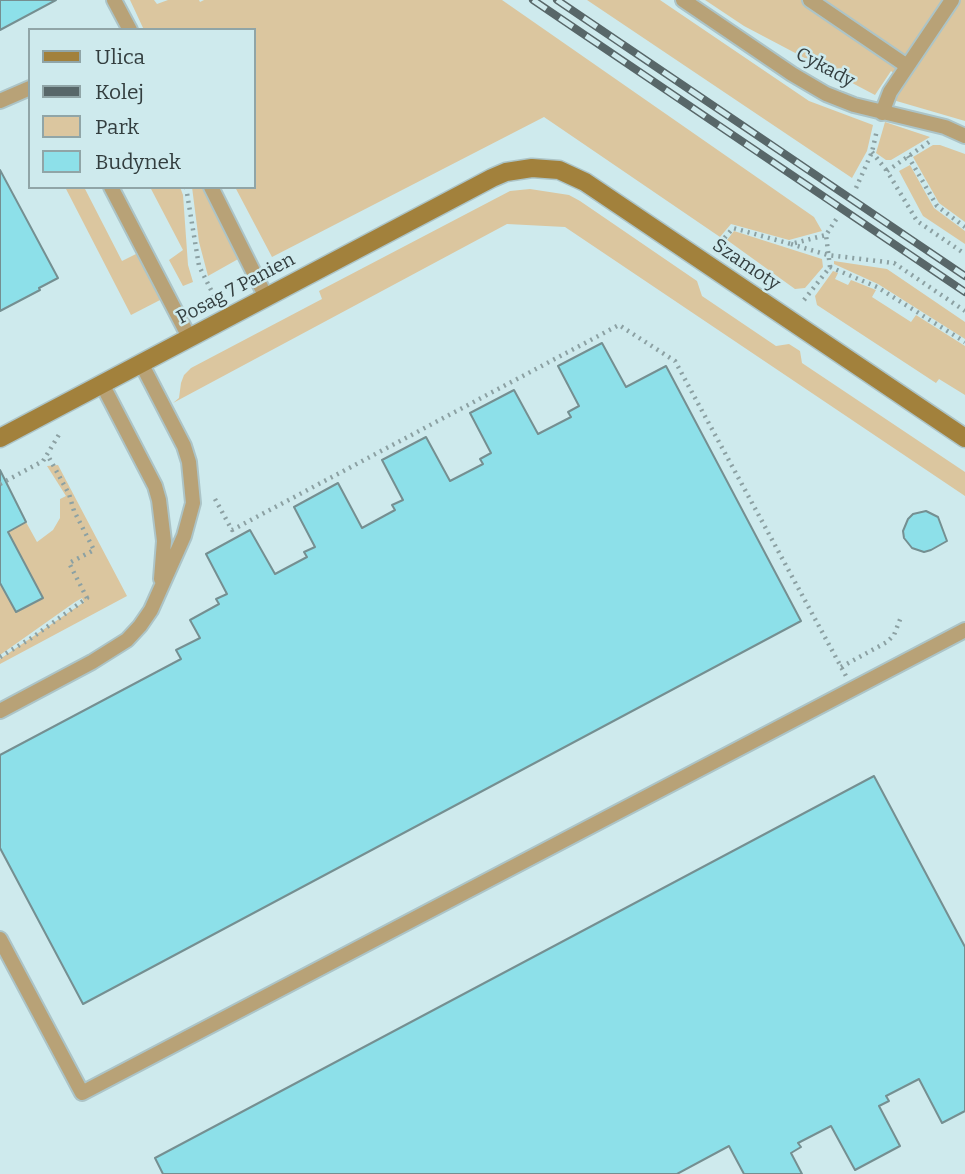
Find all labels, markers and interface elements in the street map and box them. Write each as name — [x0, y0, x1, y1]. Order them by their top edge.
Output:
legend — [28, 28, 256, 189]
street label: Cykady — [792, 43, 858, 93]
text: Ulica — [95, 44, 145, 70]
text: Kolej — [95, 79, 144, 105]
text: Park — [95, 114, 139, 140]
text: Budynek — [95, 149, 181, 175]
street label: Szamoty — [708, 234, 784, 296]
street label: Posag 7 Panien — [173, 248, 299, 330]

